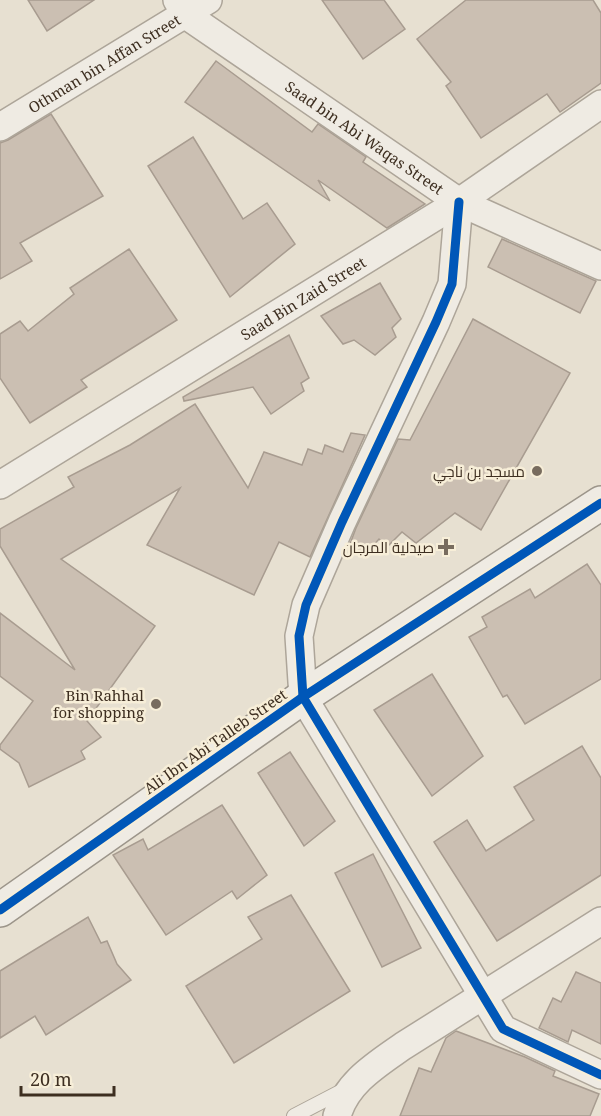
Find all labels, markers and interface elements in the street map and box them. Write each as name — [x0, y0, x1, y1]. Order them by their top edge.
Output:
street label: Othman bin Affan Street — [24, 9, 184, 118]
street label: Saad bin Abi Waqas Street — [282, 76, 448, 199]
street label: Saad Bin Zaid Street — [237, 252, 369, 344]
place label: مسجد بن ناجي — [433, 461, 525, 484]
marker: مسجد بن ناجي — [530, 464, 544, 478]
place label: صيدلية المرجان — [343, 537, 434, 558]
marker: صيدلية المرجان — [439, 540, 453, 554]
street label: Ali Ibn Abi Talleb Street — [140, 684, 290, 798]
place label: Bin Rahhal for shopping — [53, 685, 144, 722]
marker: Bin Rahhal for shopping — [149, 697, 163, 711]
scale bar — [21, 1059, 114, 1097]
text: 20 m — [30, 1067, 72, 1091]

